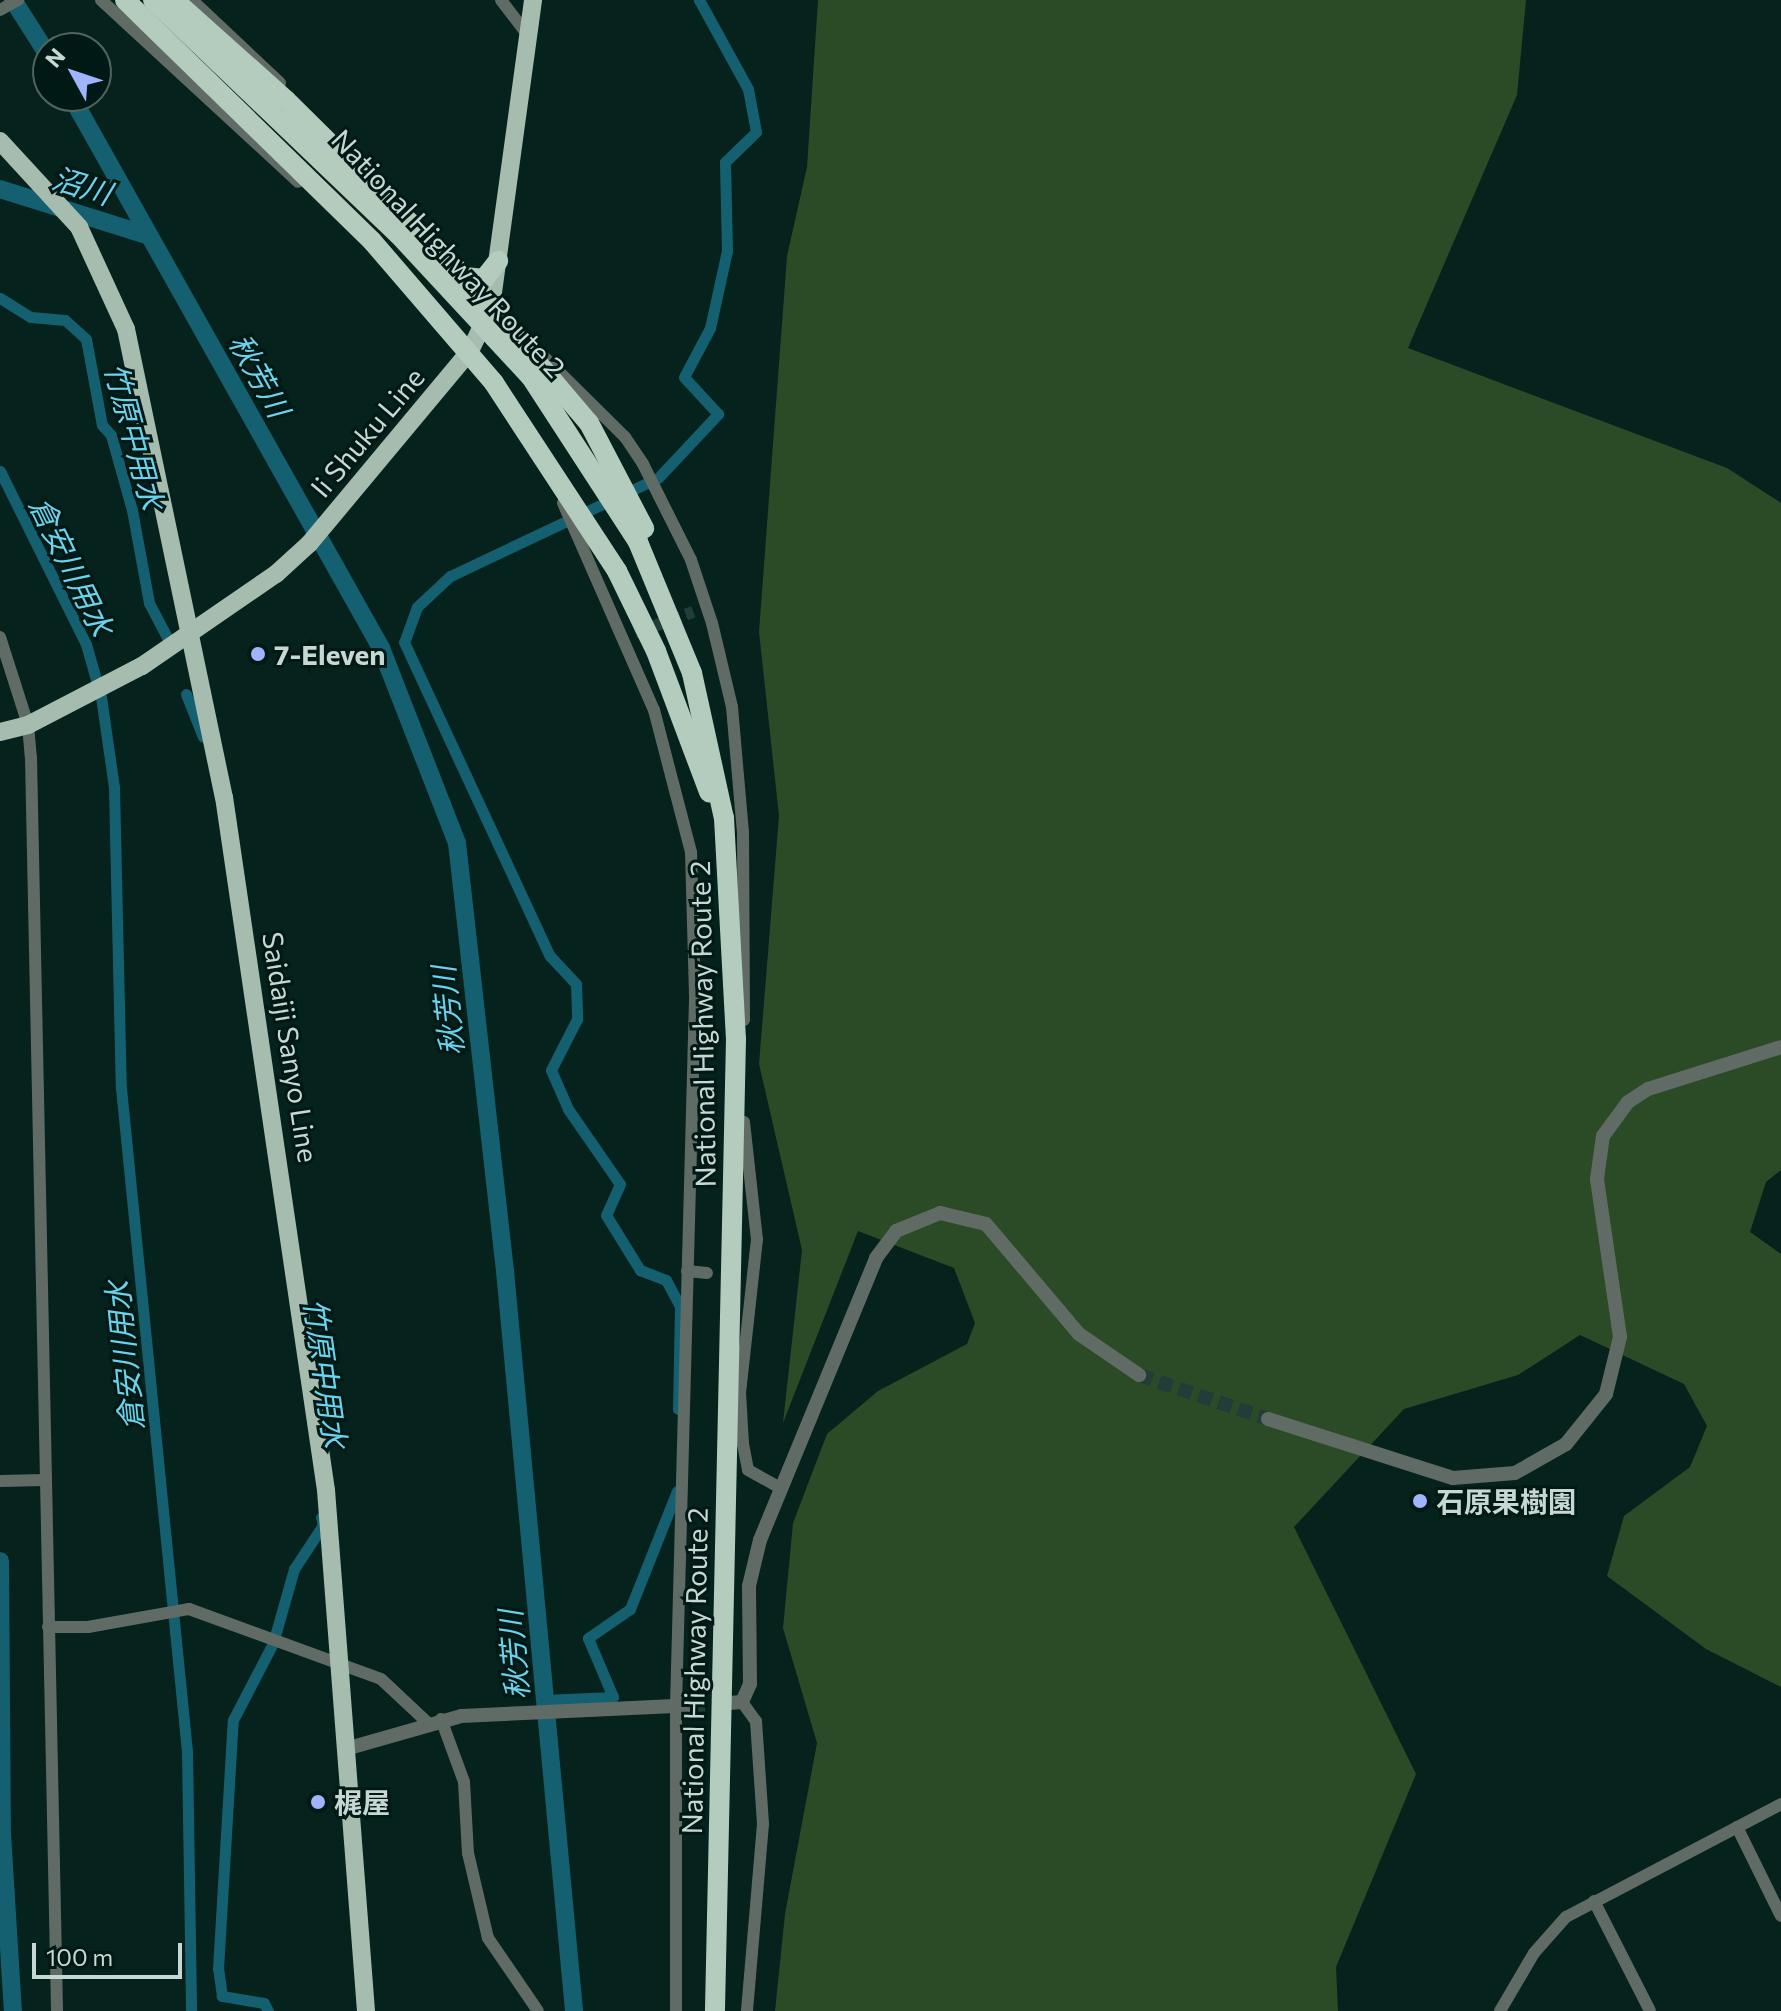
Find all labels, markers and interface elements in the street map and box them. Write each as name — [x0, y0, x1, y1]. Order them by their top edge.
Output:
north arrow — [32, 32, 112, 112]
text: N — [39, 43, 70, 73]
street label: National Highway Route 2 — [325, 122, 573, 384]
water label: 沼川 — [48, 159, 116, 211]
water label: 秋芳川 — [222, 327, 298, 423]
water label: 竹原中用水 — [98, 359, 172, 513]
street label: Ii Shuku Line — [303, 360, 431, 504]
water label: 倉安川用水 — [23, 491, 121, 641]
place label: 7-Eleven — [274, 637, 385, 671]
marker: 7-Eleven — [249, 645, 267, 663]
street label: National Highway Route 2 — [682, 860, 722, 1188]
street label: Saidaiji Sanyo Line — [256, 929, 326, 1165]
water label: 秋芳川 — [424, 964, 470, 1058]
water label: 倉安川用水 — [98, 1280, 150, 1432]
water label: 竹原中用水 — [298, 1296, 354, 1450]
place label: 石原果樹園 — [1436, 1484, 1576, 1518]
marker: 石原果樹園 — [1411, 1492, 1429, 1510]
street label: National Highway Route 2 — [674, 1507, 714, 1835]
water label: 秋芳川 — [491, 1609, 535, 1701]
place label: 梶屋 — [334, 1785, 390, 1819]
marker: 梶屋 — [309, 1793, 327, 1811]
scale bar — [36, 1927, 186, 1977]
text: 100 m — [46, 1942, 113, 1971]

